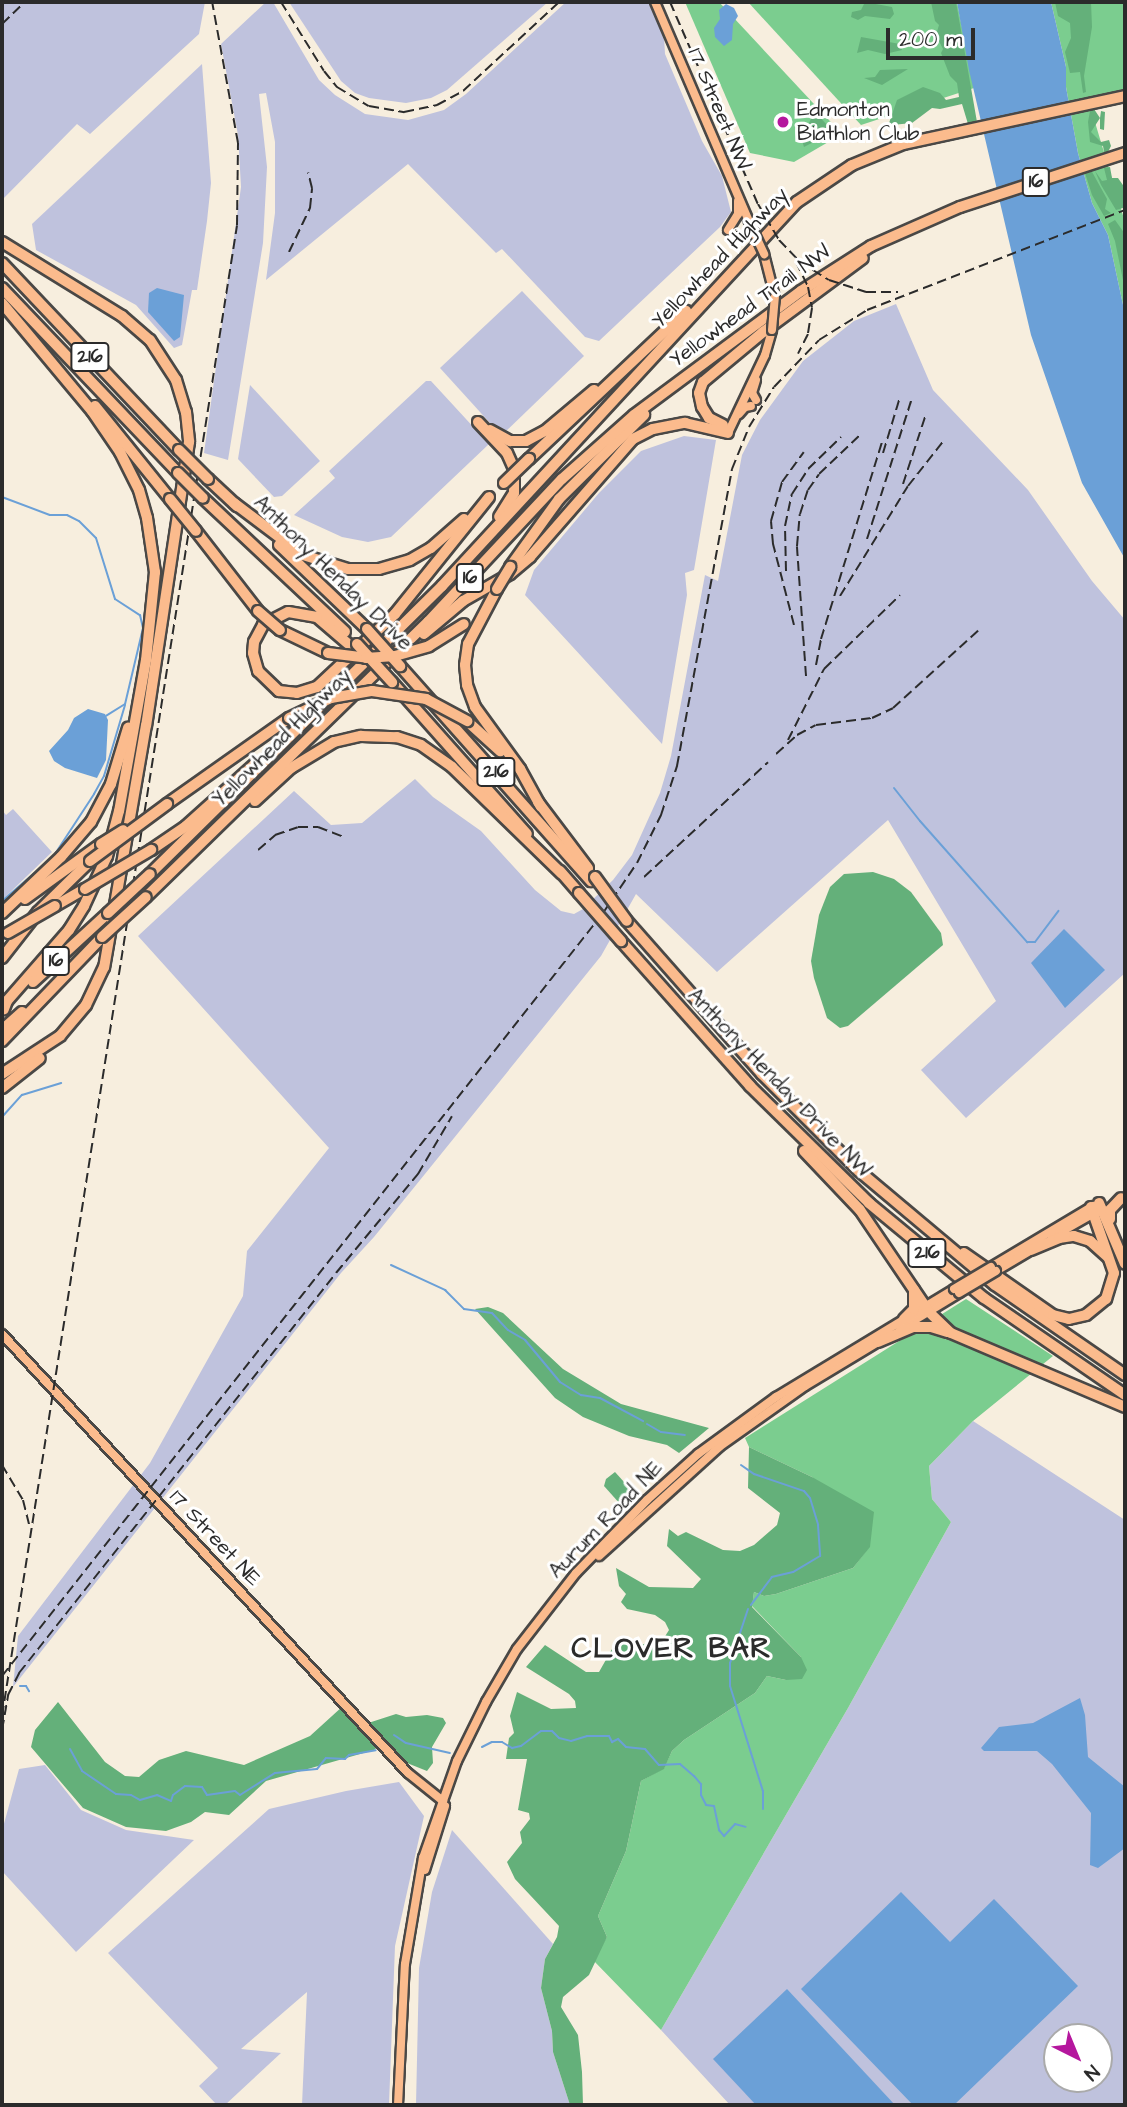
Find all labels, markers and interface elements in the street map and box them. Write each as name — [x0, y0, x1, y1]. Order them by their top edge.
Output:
scale bar — [889, 14, 978, 58]
text: 200 m — [899, 25, 962, 54]
street label: 17 Street NW — [682, 44, 756, 174]
place label: Edmonton Biathlon Club — [797, 97, 919, 147]
marker: Edmonton Biathlon Club — [775, 114, 791, 130]
road number: 16 — [1020, 166, 1052, 198]
street label: Yellowhead Highway — [646, 182, 794, 334]
street label: Yellowhead Trail NW — [665, 239, 835, 373]
road number: 216 — [69, 342, 111, 372]
street label: Anthony Henday Drive — [248, 490, 418, 656]
road number: 16 — [454, 562, 486, 594]
street label: Yellowhead Highway — [207, 663, 357, 813]
road number: 216 — [475, 757, 517, 788]
road number: 16 — [40, 945, 72, 976]
street label: Anthony Henday Drive NW — [682, 983, 876, 1183]
road number: 216 — [906, 1238, 948, 1268]
street label: Aurum Road NE — [544, 1456, 668, 1584]
street label: 17 Street NE — [164, 1485, 266, 1591]
district label: CLOVER BAR — [573, 1632, 771, 1666]
north arrow — [1043, 2023, 1113, 2093]
text: N — [1078, 2058, 1105, 2086]

